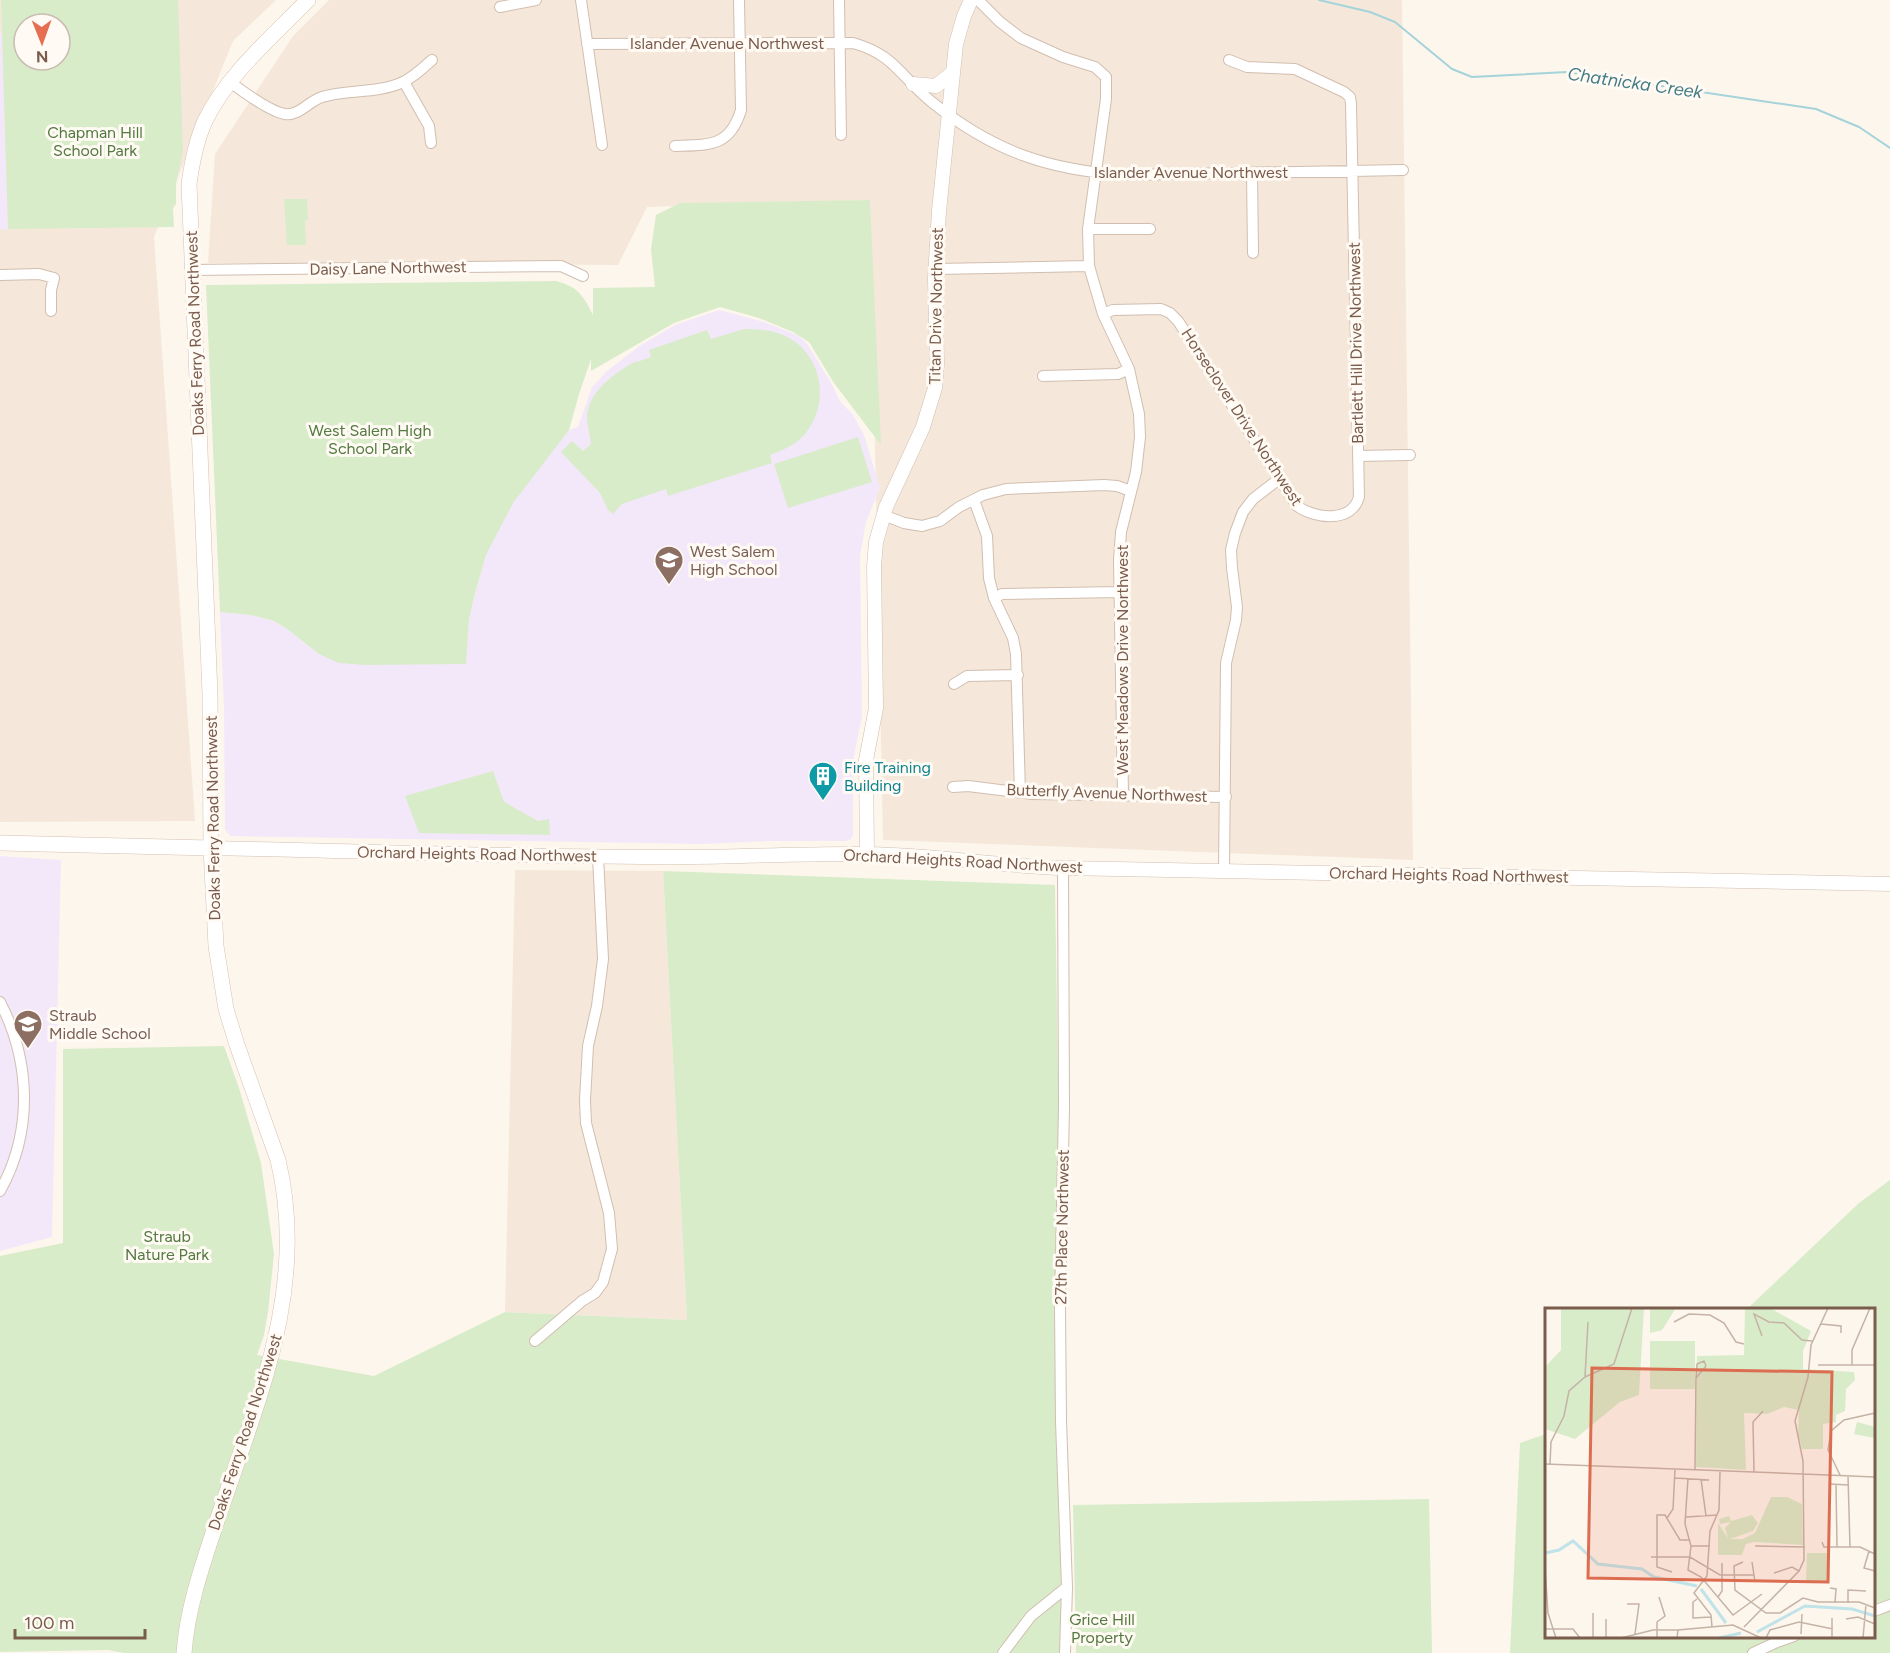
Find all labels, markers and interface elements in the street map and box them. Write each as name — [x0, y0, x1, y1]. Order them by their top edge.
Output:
north arrow — [12, 12, 72, 72]
street label: Islander Avenue Northwest — [630, 34, 824, 53]
text: N — [36, 47, 49, 66]
water label: Chatnicka Creek — [1566, 63, 1705, 104]
park label: Chapman Hill School Park — [47, 123, 143, 160]
street label: Islander Avenue Northwest — [1094, 163, 1288, 182]
street label: Titan Drive Northwest — [925, 227, 947, 385]
street label: Doaks Ferry Road Northwest — [182, 230, 208, 436]
street label: Bartlett Hill Drive Northwest — [1345, 242, 1367, 444]
street label: Daisy Lane Northwest — [309, 257, 467, 279]
street label: Horseclover Drive Northwest — [1177, 325, 1307, 509]
park label: West Salem High School Park — [309, 421, 431, 458]
place label: West Salem High School — [690, 542, 778, 579]
school or university icon: West Salem High School — [653, 544, 685, 586]
street label: West Meadows Drive Northwest — [1113, 544, 1132, 776]
street label: Doaks Ferry Road Northwest — [202, 715, 224, 921]
place label: Fire Training Building — [844, 758, 931, 795]
building icon: Fire Training Building — [807, 760, 839, 802]
street label: Butterfly Avenue Northwest — [1006, 780, 1208, 806]
street label: Orchard Heights Road Northwest — [357, 842, 597, 866]
street label: Orchard Heights Road Northwest — [843, 845, 1083, 877]
street label: Orchard Heights Road Northwest — [1329, 863, 1569, 887]
place label: Straub Middle School — [49, 1006, 151, 1043]
school or university icon: Straub Middle School — [12, 1008, 44, 1050]
street label: 27th Place Northwest — [1051, 1149, 1073, 1305]
park label: Straub Nature Park — [125, 1227, 209, 1264]
inset map — [1545, 1308, 1875, 1638]
street label: Doaks Ferry Road Northwest — [204, 1331, 286, 1533]
scale bar — [15, 1602, 146, 1640]
park label: Grice Hill Property — [1069, 1610, 1135, 1647]
text: 100 m — [24, 1612, 74, 1634]

